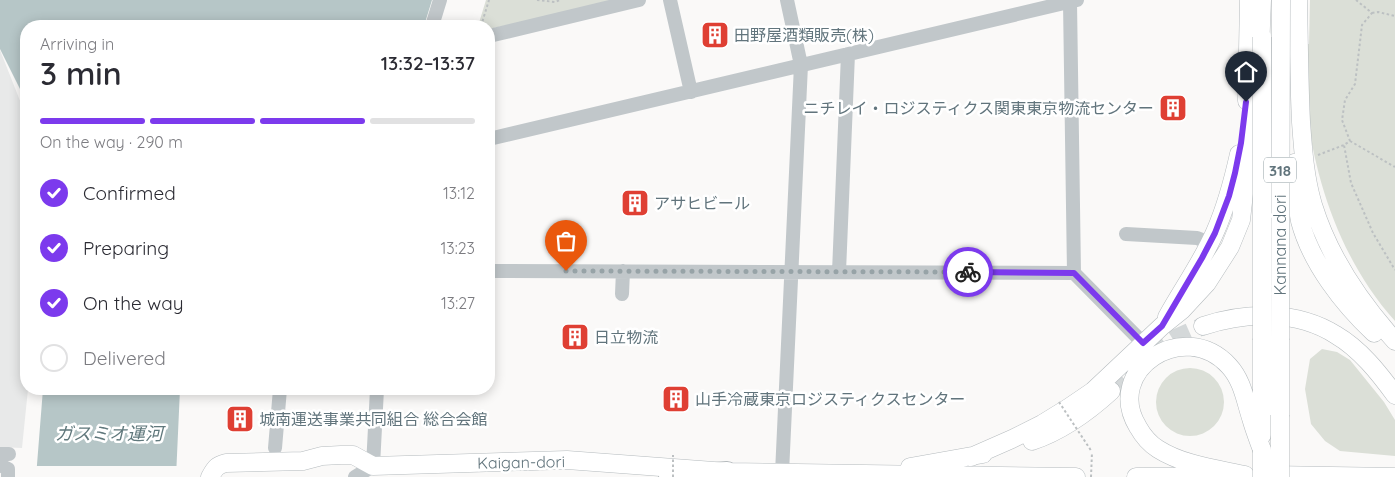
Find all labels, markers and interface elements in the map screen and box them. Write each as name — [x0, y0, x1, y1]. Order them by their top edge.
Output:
building icon: 田野屋酒類販売(株) — [700, 20, 730, 50]
place label: 田野屋酒類販売(株) — [734, 25, 874, 45]
text: Arriving in — [40, 34, 114, 54]
text: 13:32–13:37 — [381, 51, 475, 75]
pin — [1225, 51, 1267, 102]
text: 3 min — [40, 53, 122, 93]
icon: home — [1232, 58, 1260, 86]
building icon: ニチレイ・ロジスティクス関東東京物流センター — [1158, 93, 1188, 123]
place label: ニチレイ・ロジスティクス関東東京物流センター — [803, 98, 1154, 118]
text: On the way · 290 m — [40, 132, 183, 152]
road number: 318 — [1264, 158, 1296, 182]
icon: check — [40, 179, 68, 207]
text: Confirmed — [83, 181, 176, 205]
text: 13:12 — [443, 183, 475, 203]
building icon: アサヒビール — [620, 188, 650, 218]
place label: アサヒビール — [654, 193, 750, 213]
street label: Kannana dori — [1270, 195, 1290, 295]
pin — [545, 220, 587, 271]
icon: bag — [552, 227, 580, 255]
icon: check — [40, 234, 68, 262]
text: Preparing — [83, 236, 169, 260]
text: 13:23 — [440, 238, 475, 258]
courier — [943, 247, 993, 297]
icon: bike — [954, 258, 982, 286]
icon: check — [40, 289, 68, 317]
text: On the way — [83, 291, 184, 315]
text: 13:27 — [441, 293, 475, 313]
building icon: 日立物流 — [560, 322, 590, 352]
place label: 日立物流 — [594, 327, 658, 347]
text: Delivered — [83, 346, 166, 370]
building icon: 山手冷蔵東京ロジスティクスセンター — [661, 384, 691, 414]
place label: 山手冷蔵東京ロジスティクスセンター — [695, 389, 966, 409]
building icon: 城南運送事業共同組合 総合会館 — [225, 404, 255, 434]
place label: 城南運送事業共同組合 総合会館 — [259, 409, 487, 429]
water label: ガスミオ運河 — [55, 422, 166, 445]
street label: Kaigan-dori — [477, 451, 565, 473]

